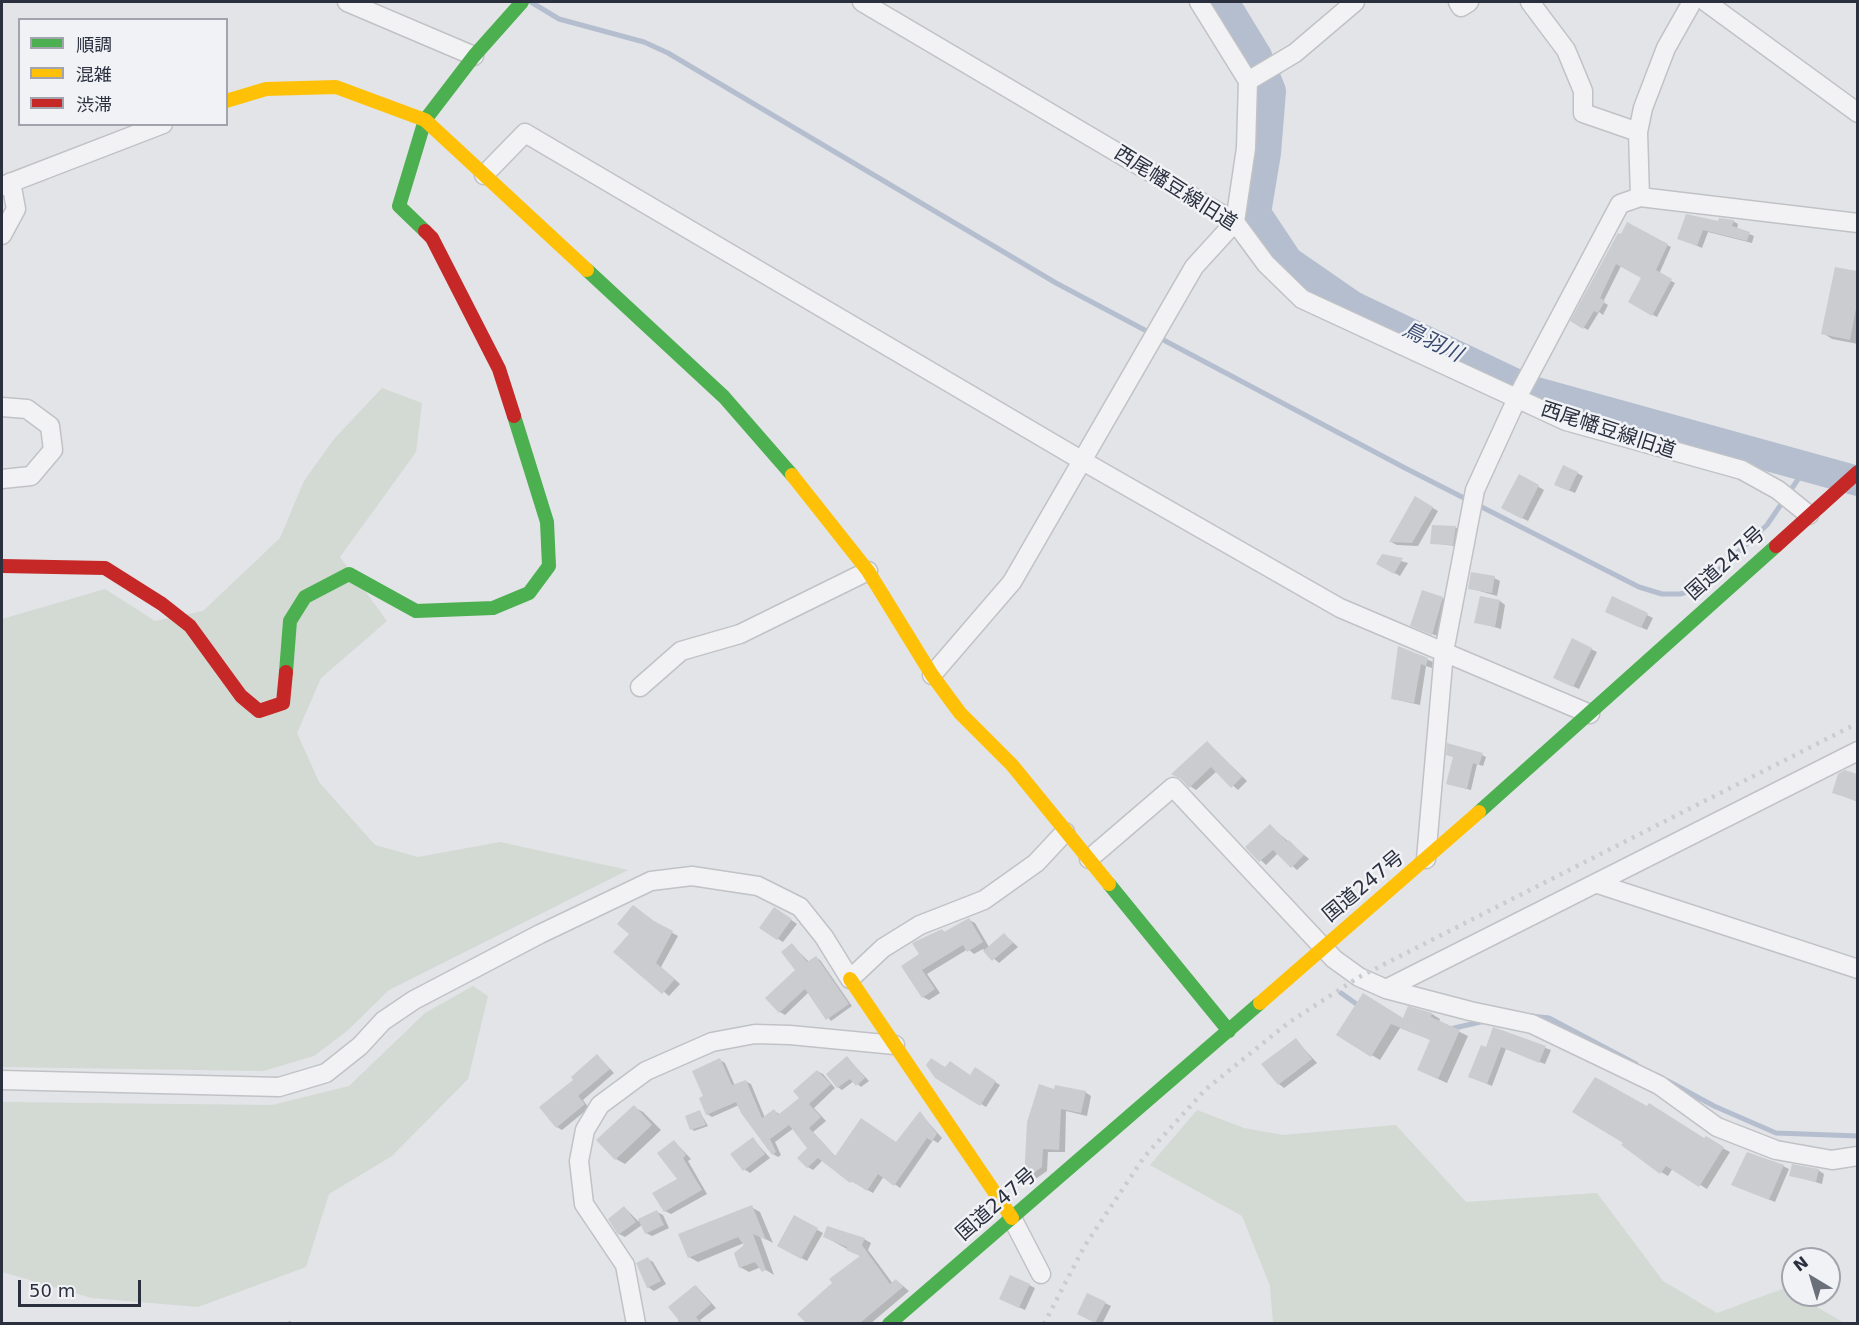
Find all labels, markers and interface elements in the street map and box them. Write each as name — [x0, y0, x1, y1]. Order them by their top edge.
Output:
legend — [18, 18, 228, 126]
text: 順調 — [76, 34, 112, 55]
text: 混雑 — [76, 64, 112, 85]
text: 渋滞 — [76, 94, 112, 115]
street label: 西尾幡豆線旧道 — [1109, 142, 1241, 236]
water label: 鳥羽川 — [1398, 318, 1466, 368]
street label: 西尾幡豆線旧道 — [1538, 398, 1678, 464]
street label: 国道247号 — [1681, 522, 1771, 606]
street label: 国道247号 — [1319, 846, 1409, 928]
street label: 国道247号 — [952, 1164, 1042, 1246]
north arrow — [1781, 1247, 1841, 1307]
text: N — [1790, 1252, 1812, 1276]
scale bar — [21, 1268, 144, 1306]
text: 50 m — [29, 1280, 75, 1301]

